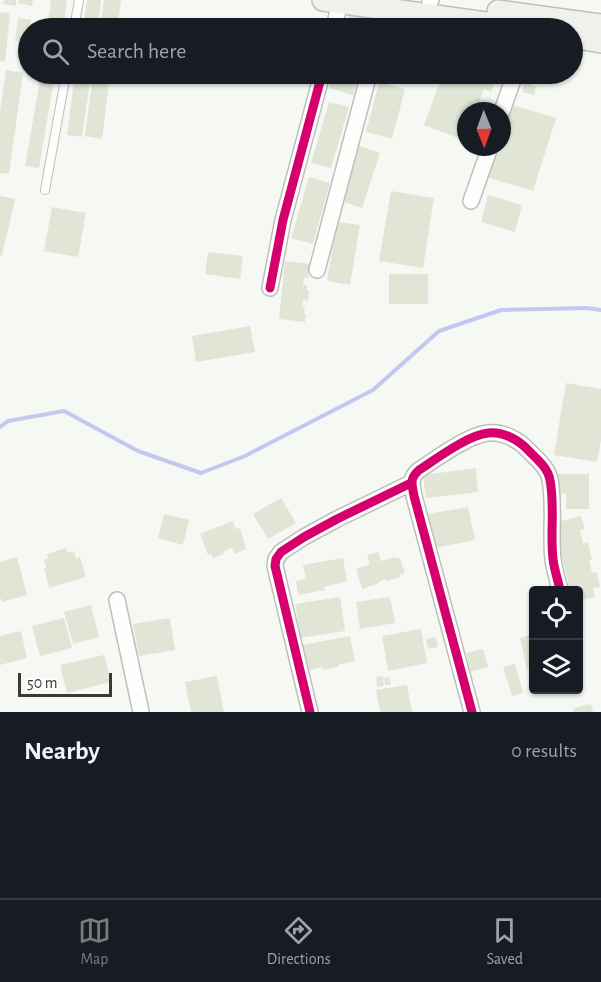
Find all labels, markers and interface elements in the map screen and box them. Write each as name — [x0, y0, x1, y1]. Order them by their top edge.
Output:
search box — [18, 18, 583, 84]
icon: search — [39, 35, 72, 68]
text: Search here — [87, 40, 186, 62]
north arrow — [457, 102, 511, 156]
map controls — [529, 586, 583, 694]
button: locate — [529, 586, 583, 640]
button: layers — [529, 640, 583, 694]
scale bar — [18, 670, 112, 698]
text: 50 m — [27, 675, 58, 691]
text: Nearby — [24, 738, 100, 764]
text: 0 results — [511, 741, 577, 761]
tab: Map — [78, 914, 111, 969]
tab: Directions — [267, 914, 331, 969]
tab: Saved — [486, 914, 523, 969]

